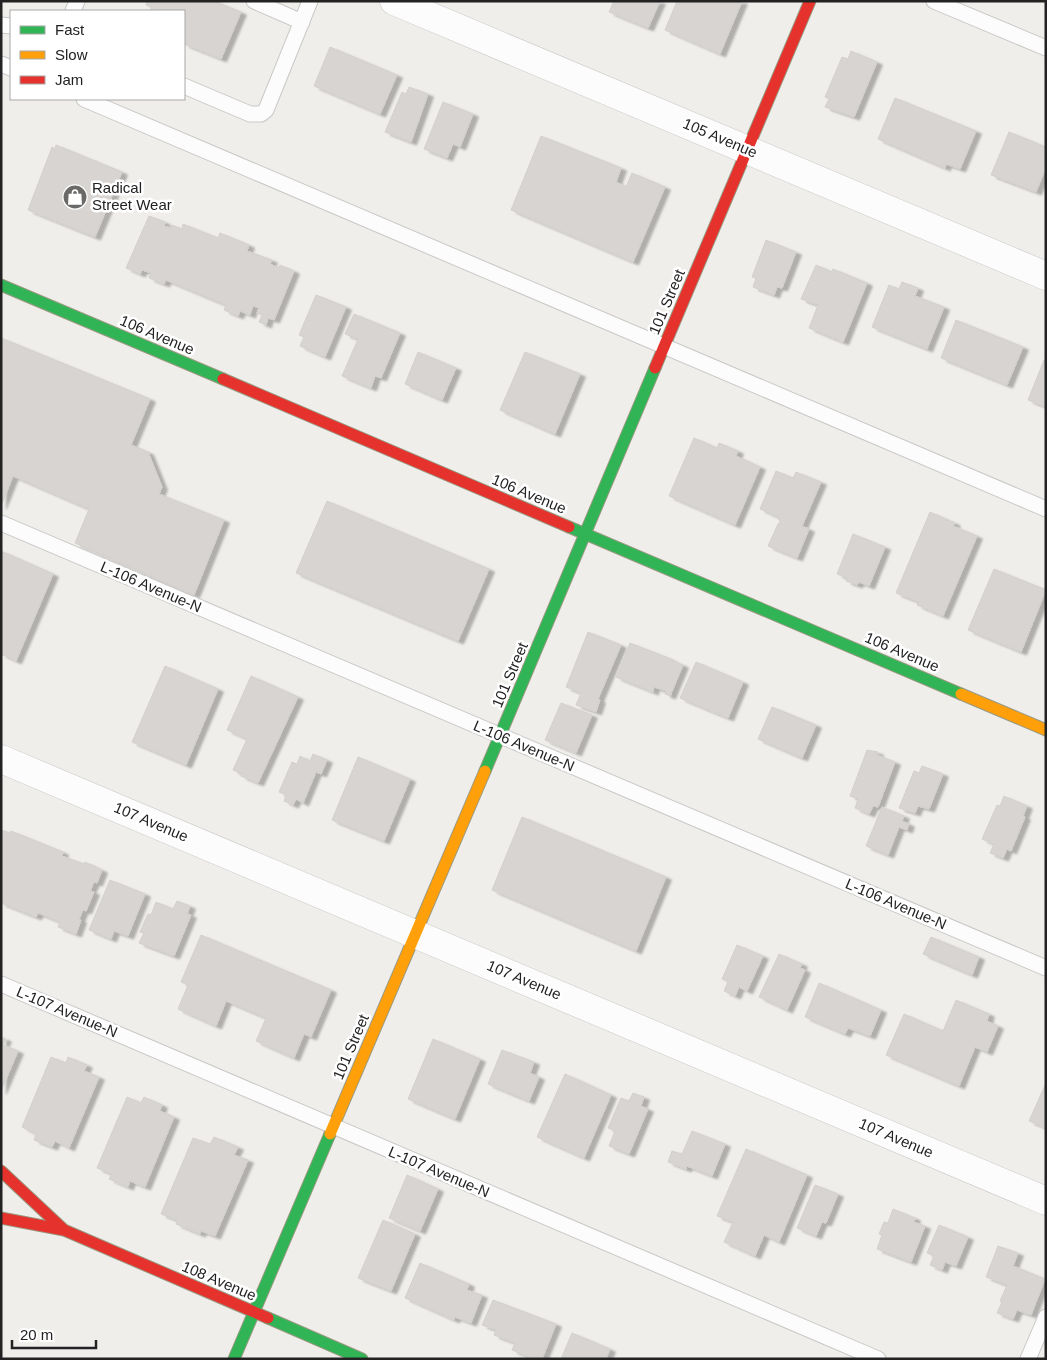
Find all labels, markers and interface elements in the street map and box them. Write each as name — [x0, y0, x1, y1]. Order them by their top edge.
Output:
legend — [10, 10, 185, 100]
text: Fast — [55, 21, 85, 38]
text: Slow — [55, 46, 88, 63]
text: Jam — [55, 71, 83, 88]
street label: 105 Avenue — [681, 114, 760, 161]
place label: Radical Street Wear — [92, 179, 172, 213]
shop icon: Radical Street Wear — [62, 184, 88, 210]
street label: 101 Street — [645, 266, 688, 337]
street label: 106 Avenue — [118, 311, 197, 358]
street label: 106 Avenue — [490, 470, 569, 517]
street label: L-106 Avenue-N — [98, 558, 204, 615]
street label: 106 Avenue — [863, 628, 942, 675]
street label: 101 Street — [488, 639, 531, 710]
street label: L-106 Avenue-N — [471, 717, 577, 774]
street label: 107 Avenue — [112, 798, 191, 845]
street label: L-106 Avenue-N — [843, 875, 949, 932]
street label: 107 Avenue — [485, 956, 564, 1003]
street label: L-107 Avenue-N — [14, 983, 120, 1040]
street label: 101 Street — [329, 1011, 372, 1082]
street label: 107 Avenue — [857, 1114, 936, 1161]
street label: L-107 Avenue-N — [386, 1143, 492, 1200]
street label: 108 Avenue — [180, 1257, 259, 1304]
scale bar — [12, 1318, 96, 1350]
text: 20 m — [20, 1326, 53, 1343]

